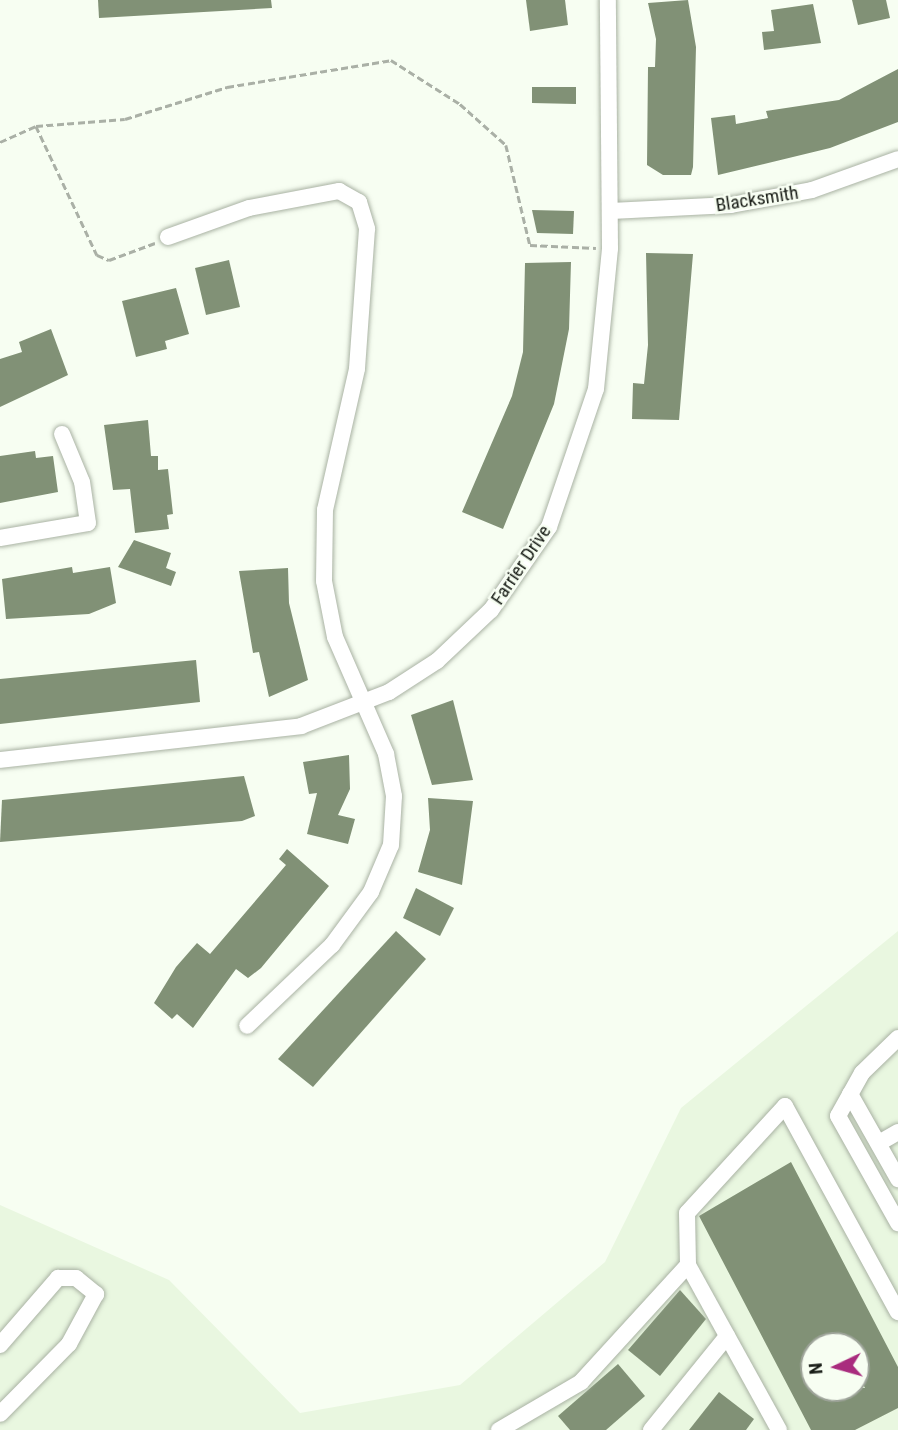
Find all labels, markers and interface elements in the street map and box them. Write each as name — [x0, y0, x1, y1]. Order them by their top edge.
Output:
street label: Blacksmith — [714, 181, 800, 217]
street label: Farrier Drive — [486, 521, 556, 609]
north arrow — [800, 1332, 870, 1402]
text: N — [804, 1362, 828, 1376]

